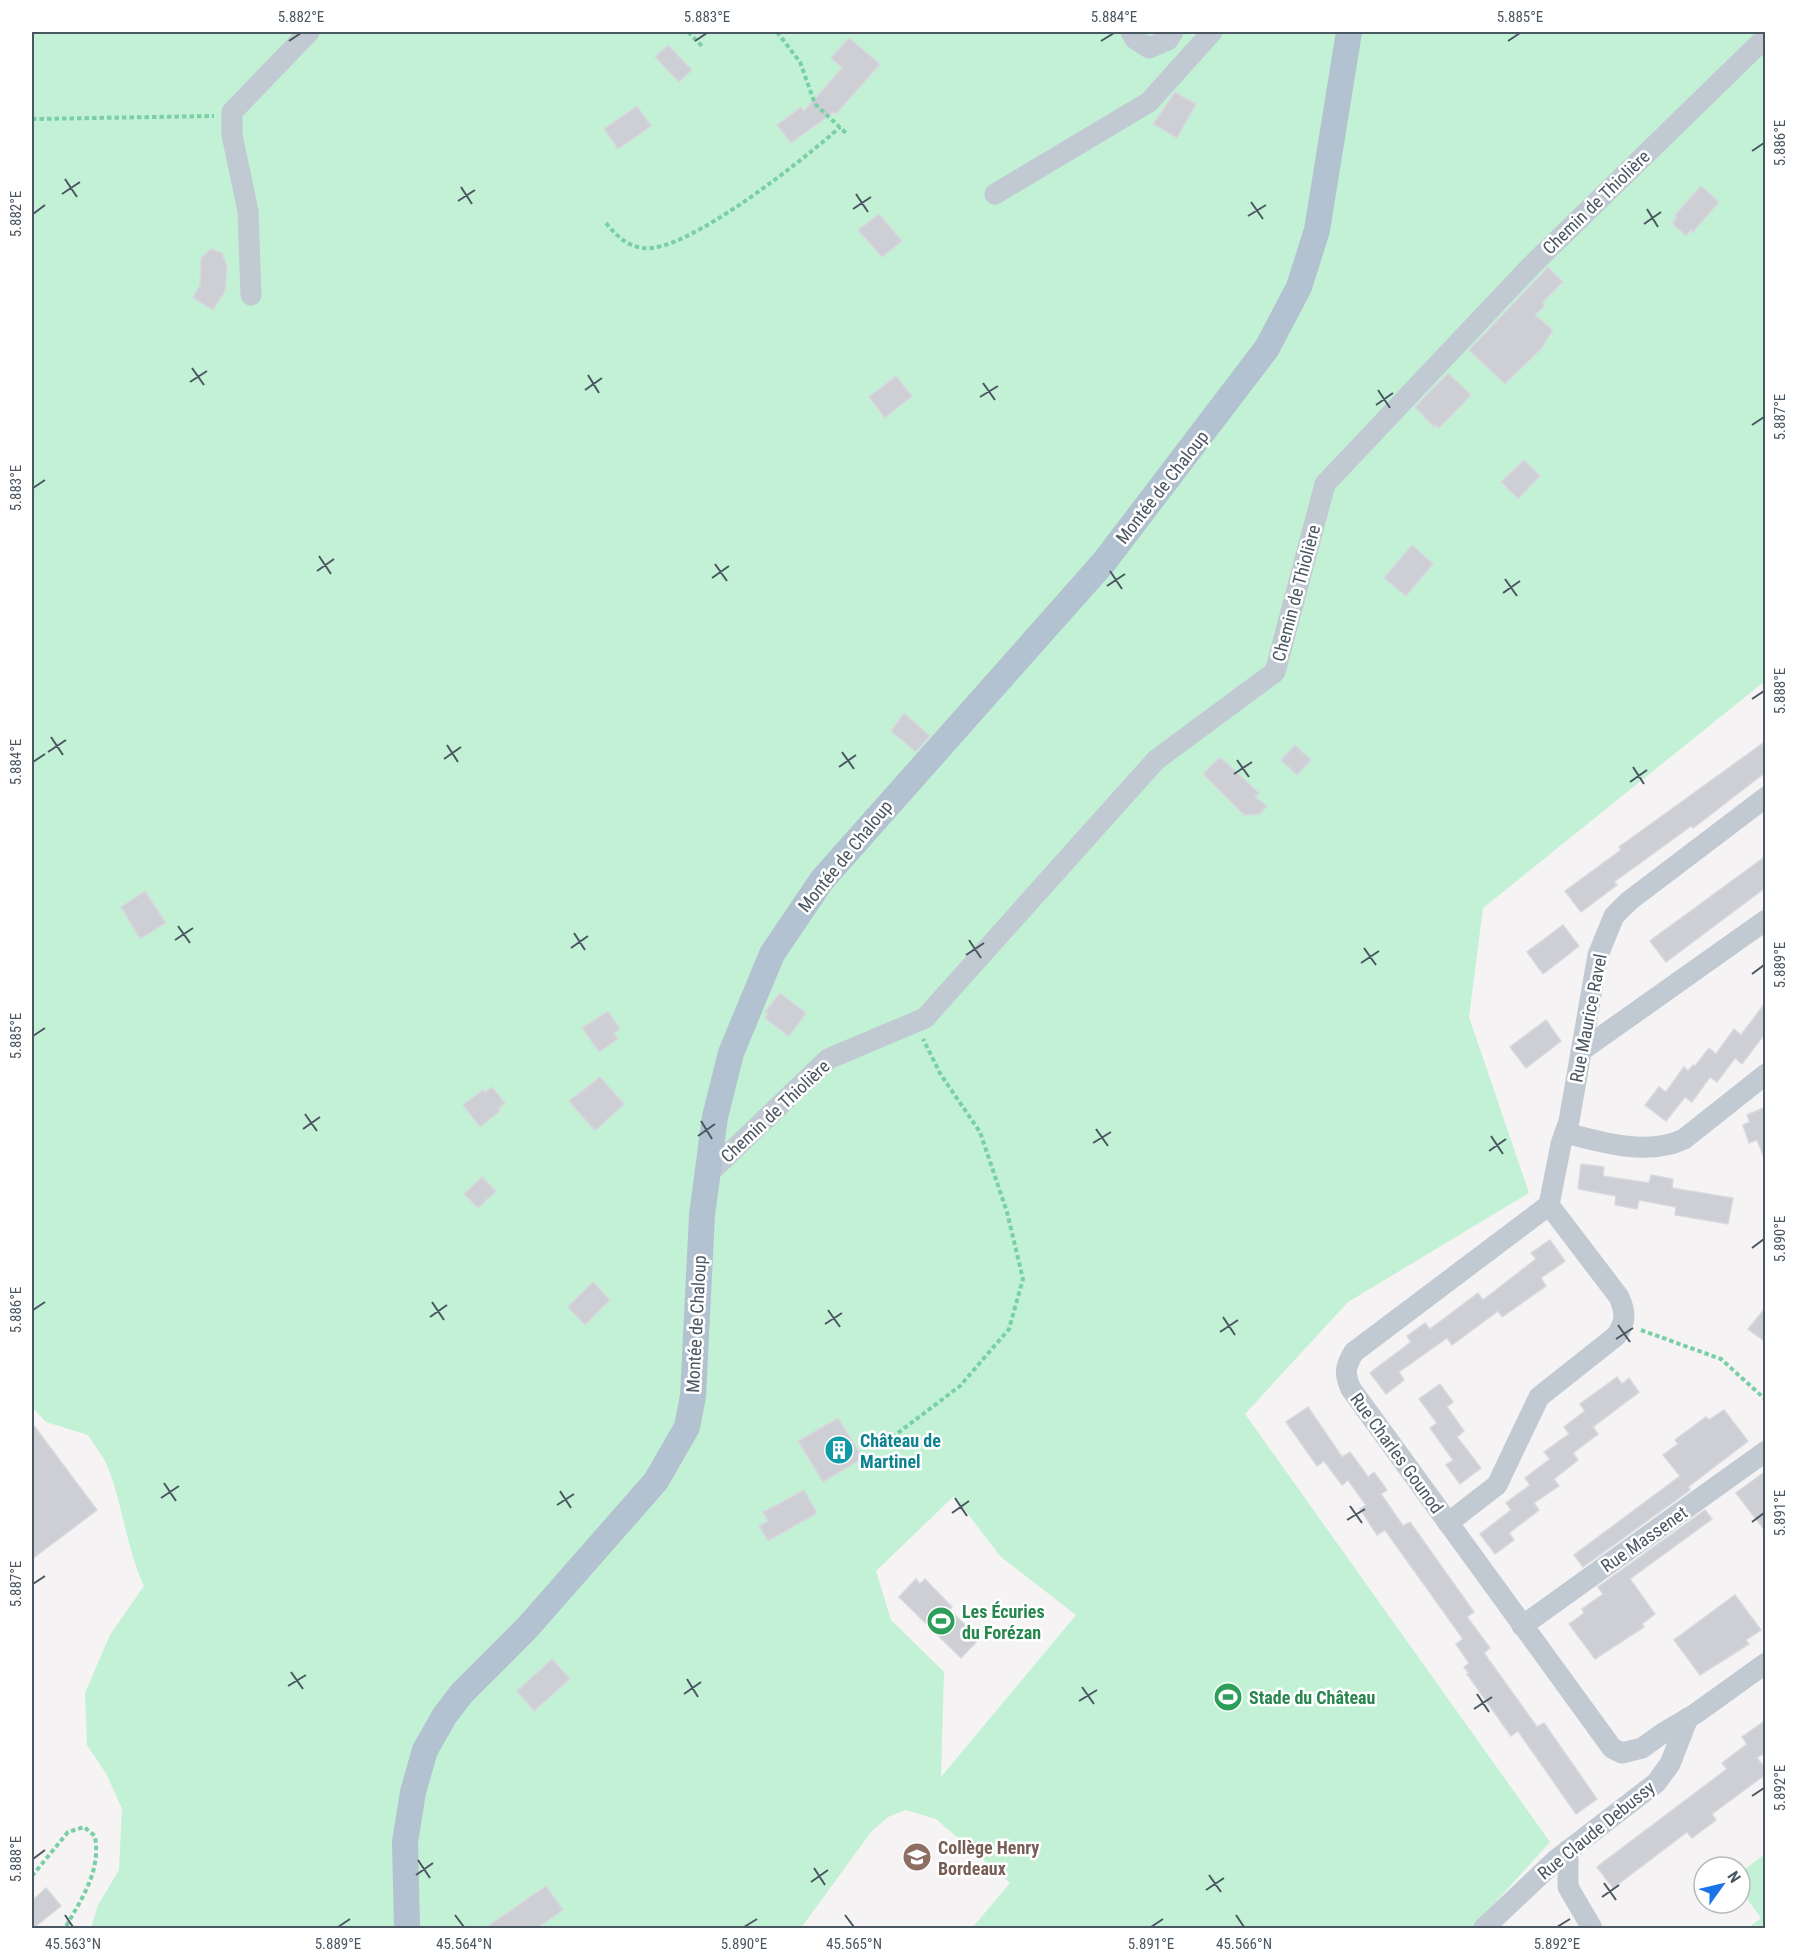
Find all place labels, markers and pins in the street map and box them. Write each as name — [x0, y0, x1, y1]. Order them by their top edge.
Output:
place label: Château de Martinel — [860, 1430, 941, 1472]
building icon: Château de Martinel — [823, 1434, 855, 1466]
place label: Les Écuries du Forézan — [962, 1601, 1045, 1643]
sports icon: Les Écuries du Forézan — [925, 1605, 957, 1637]
sports icon: Stade du Château — [1212, 1681, 1244, 1713]
place label: Stade du Château — [1249, 1687, 1375, 1708]
place label: Collège Henry Bordeaux — [938, 1837, 1039, 1879]
school or university icon: Collège Henry Bordeaux — [901, 1841, 933, 1873]

